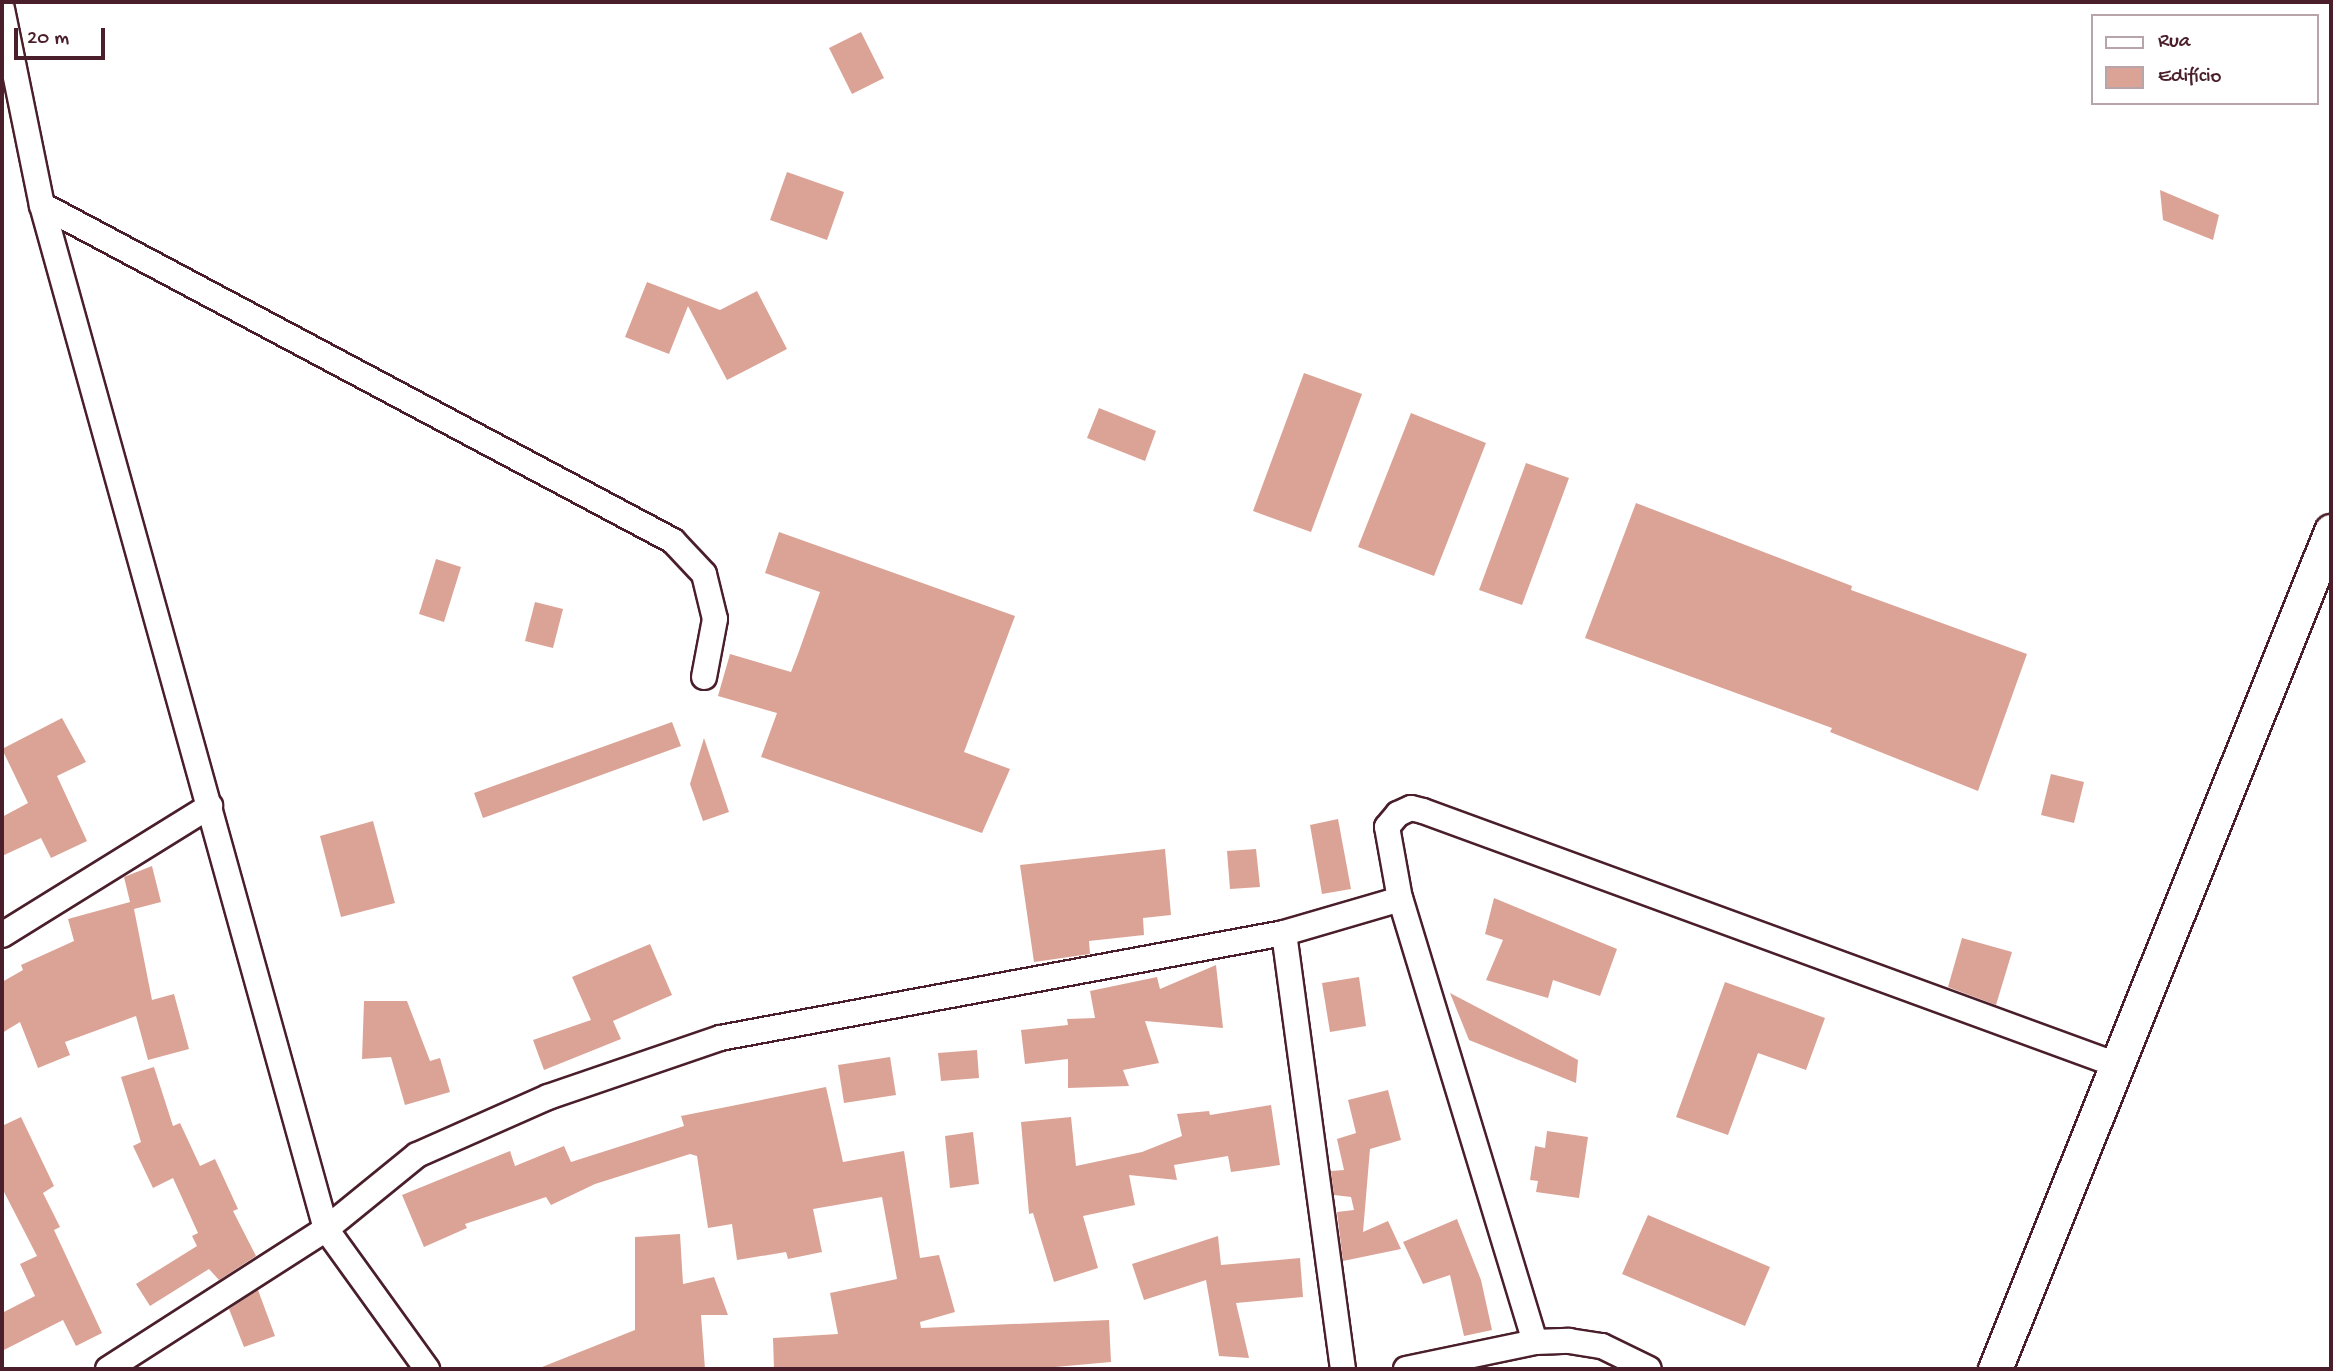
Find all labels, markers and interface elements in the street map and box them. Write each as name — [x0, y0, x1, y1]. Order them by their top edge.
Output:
scale bar — [18, 14, 108, 58]
legend — [2092, 14, 2319, 105]
text: 20 m — [27, 27, 69, 52]
text: Rua — [2158, 30, 2191, 55]
text: Edifício — [2158, 65, 2222, 90]

